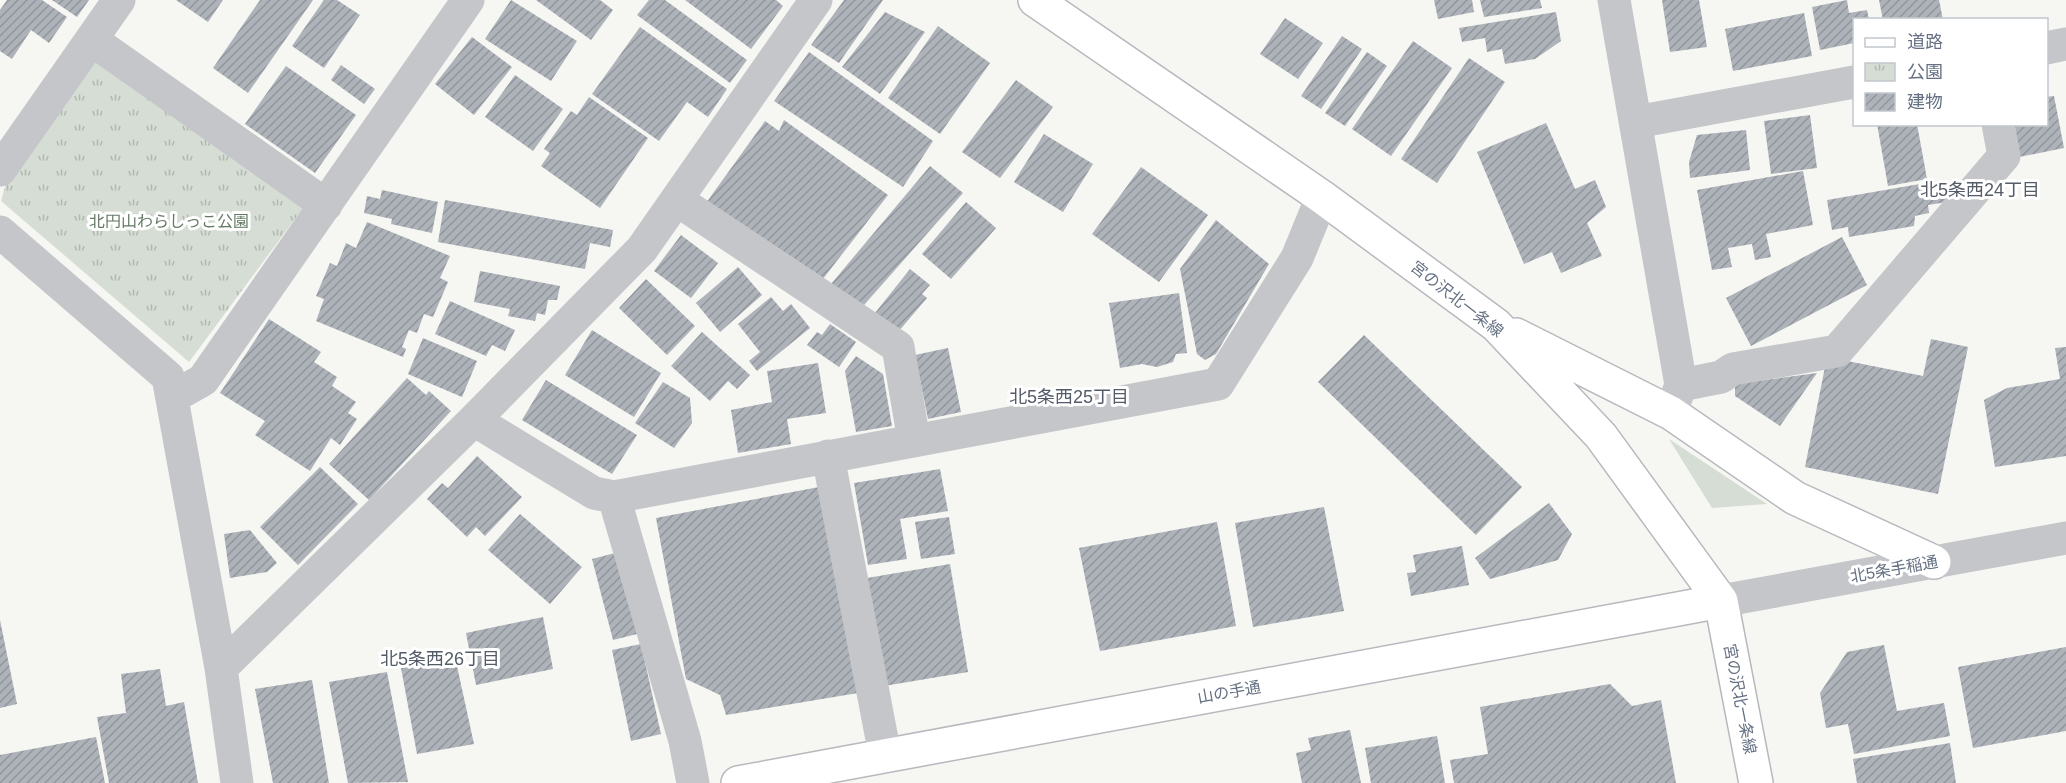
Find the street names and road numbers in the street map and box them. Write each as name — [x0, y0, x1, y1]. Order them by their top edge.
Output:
street label: 宮の沢北一条線 — [1408, 258, 1506, 340]
street label: 北5条手稲通 — [1849, 553, 1939, 585]
street label: 宮の沢北一条線 — [1721, 642, 1759, 756]
street label: 山の手通 — [1196, 678, 1262, 706]

